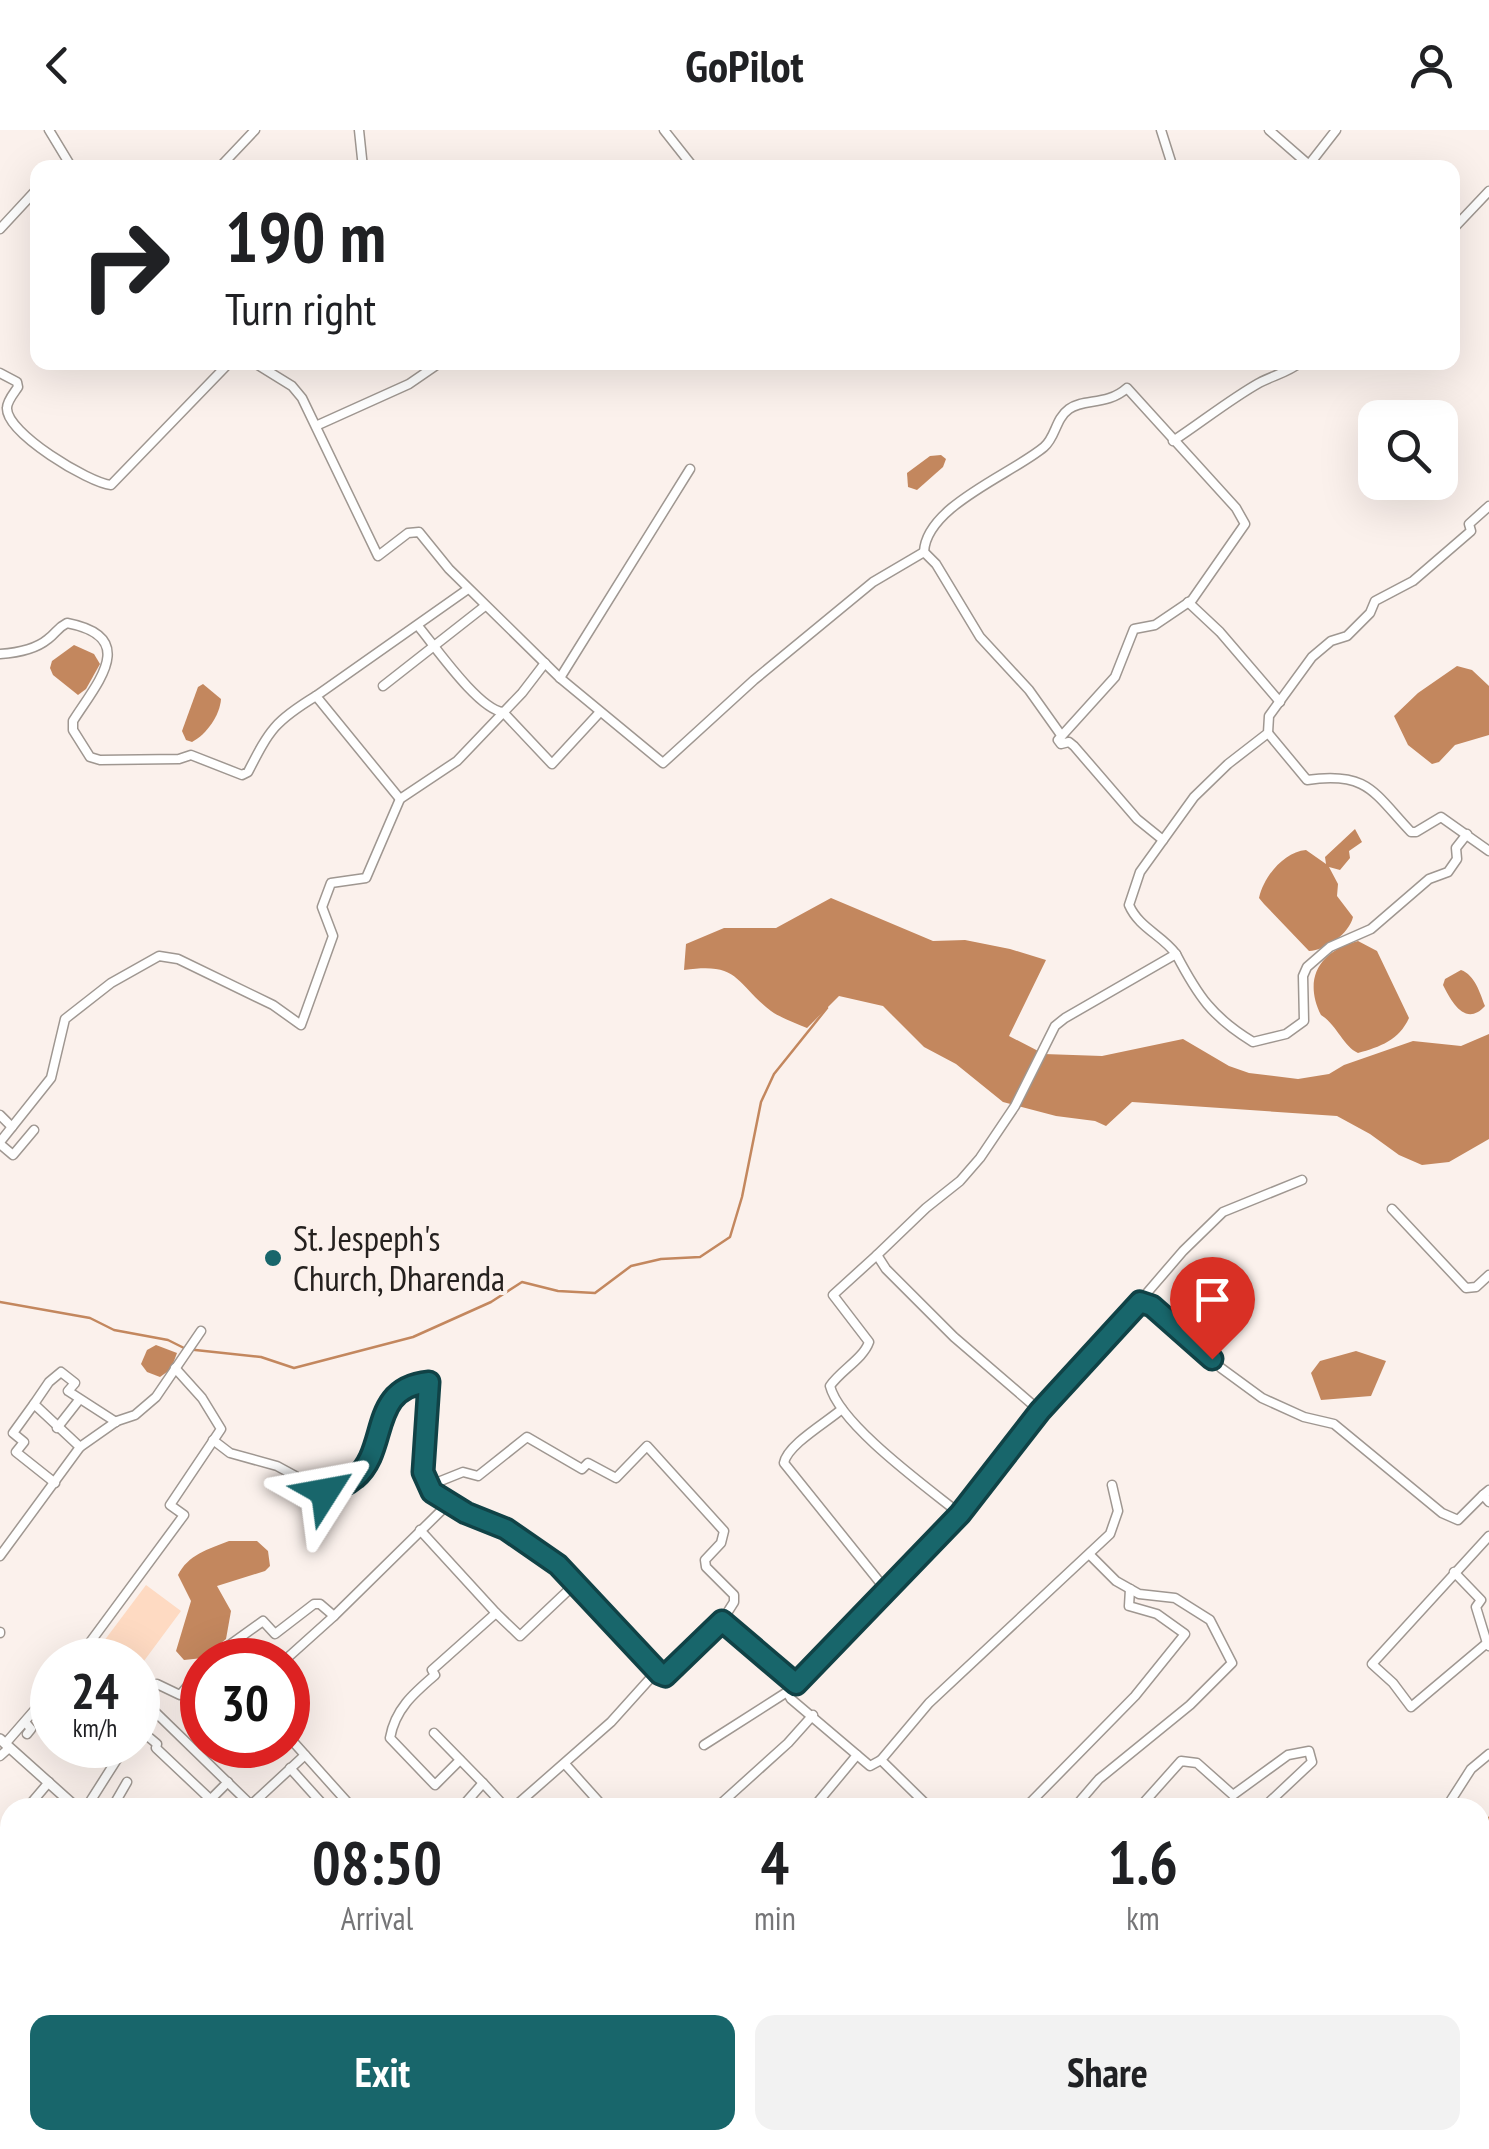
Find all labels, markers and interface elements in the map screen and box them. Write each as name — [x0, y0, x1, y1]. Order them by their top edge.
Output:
text: GoPilot — [685, 36, 804, 94]
icon: back — [30, 38, 85, 93]
icon: person — [1404, 38, 1459, 93]
text: 190 m — [225, 191, 386, 281]
icon: right — [60, 200, 190, 330]
text: Turn right — [225, 279, 376, 337]
map controls — [1358, 400, 1458, 500]
button: search — [1358, 400, 1458, 500]
place label: St. Jespeph's Church, Dharenda — [293, 1215, 505, 1301]
marker: St. Jespeph's Church, Dharenda — [262, 1247, 284, 1269]
pin — [1170, 1257, 1255, 1360]
icon: arrive — [1185, 1272, 1240, 1327]
position arrow — [273, 1440, 377, 1544]
speed limit sign: 30 — [180, 1638, 310, 1768]
text: 24 — [71, 1658, 119, 1723]
text: km/h — [73, 1712, 117, 1744]
text: 08:50 — [312, 1823, 442, 1901]
text: 4 — [760, 1823, 789, 1901]
text: 1.6 — [1108, 1823, 1178, 1901]
text: Arrival — [341, 1897, 413, 1939]
text: min — [754, 1897, 796, 1939]
text: km — [1126, 1897, 1159, 1939]
button: Exit — [30, 2015, 735, 2130]
button: Share — [755, 2015, 1460, 2130]

